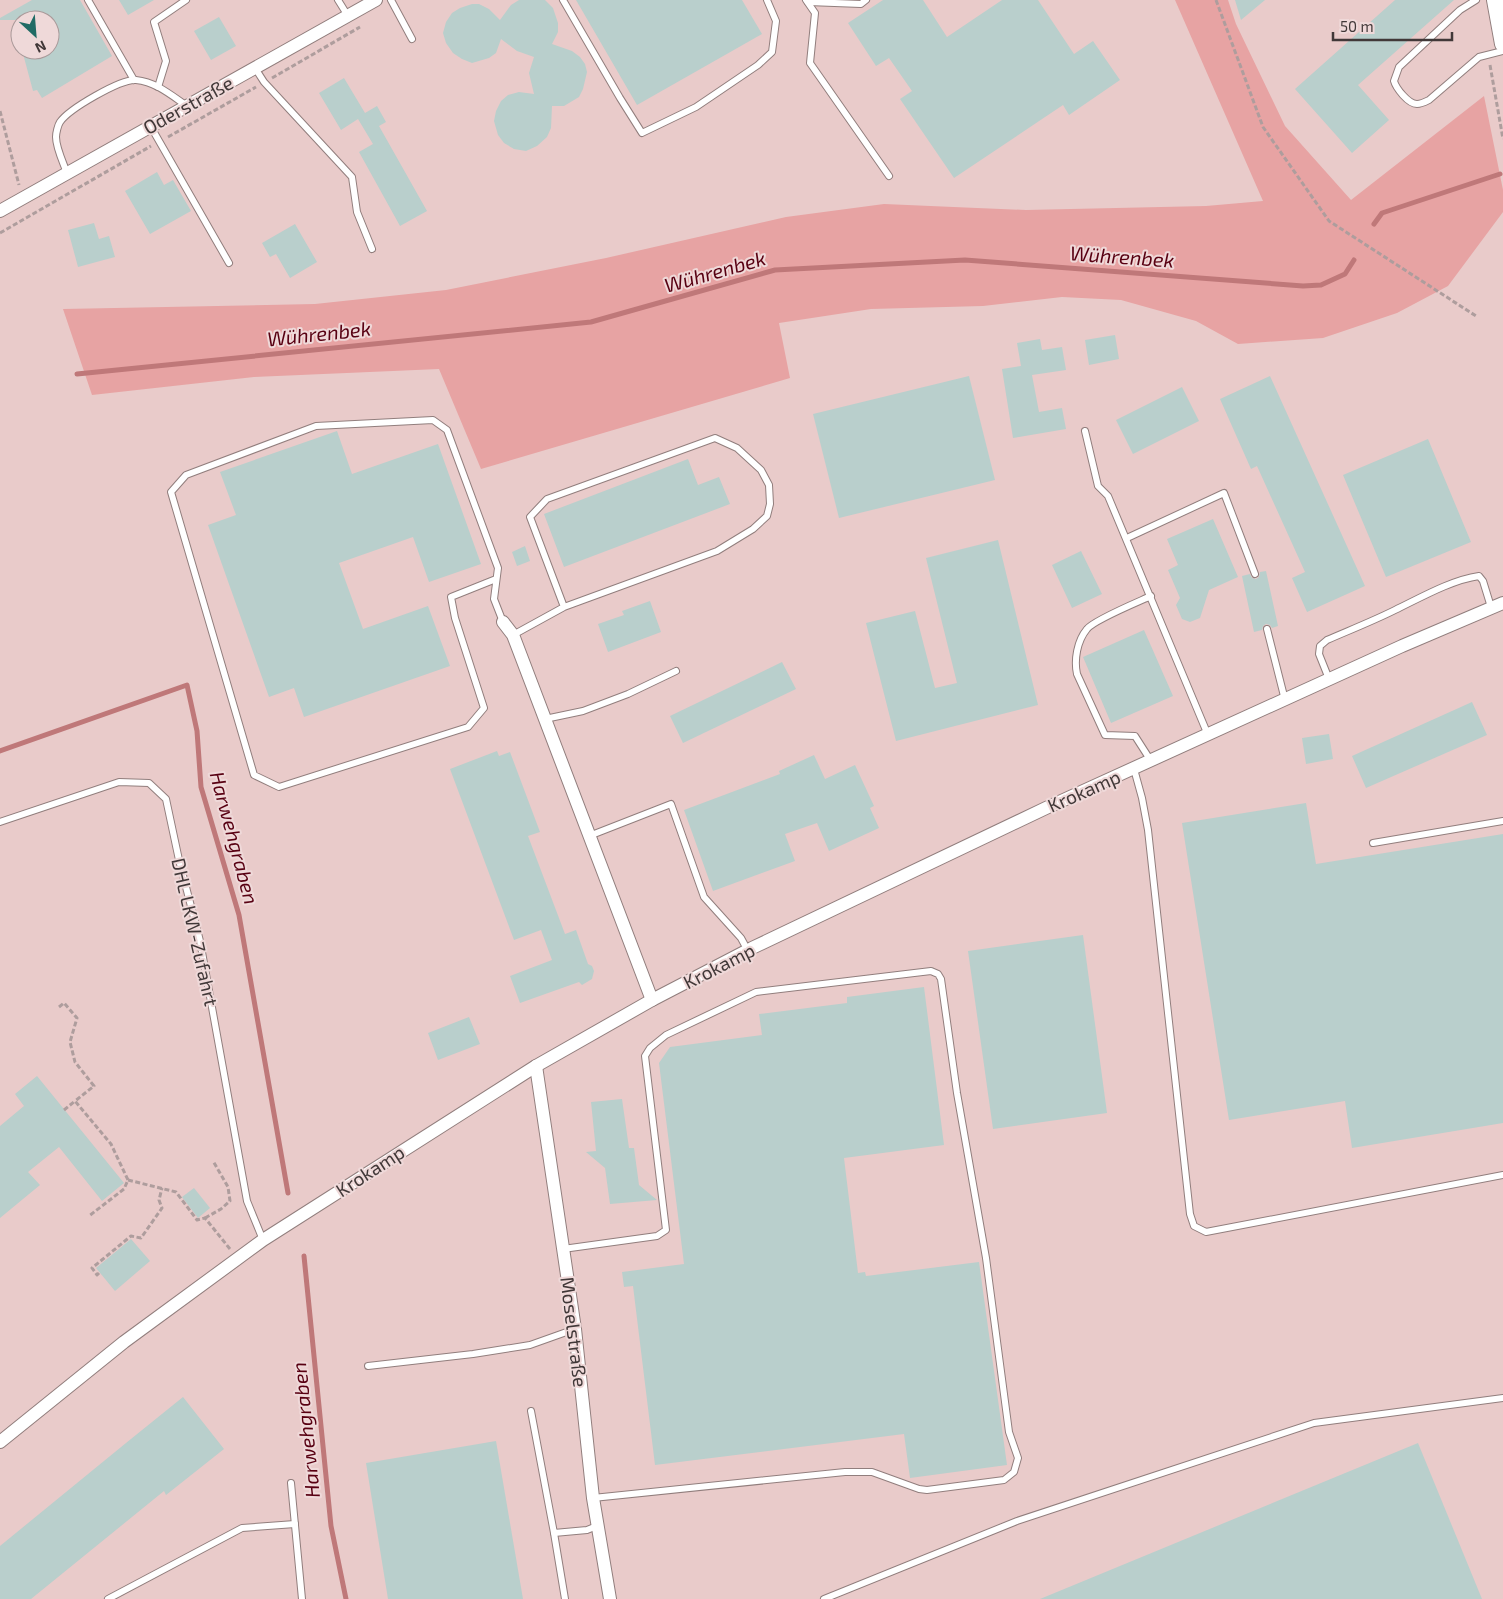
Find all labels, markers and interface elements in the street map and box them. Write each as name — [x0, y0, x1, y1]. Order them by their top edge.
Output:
north arrow — [10, 10, 60, 60]
scale bar — [1333, 10, 1452, 42]
text: 50 m — [1340, 17, 1374, 35]
text: N — [33, 37, 49, 57]
street label: Oderstraße — [139, 70, 237, 139]
water label: Wührenbek — [1069, 240, 1175, 272]
water label: Wührenbek — [661, 245, 768, 297]
water label: Wührenbek — [266, 316, 372, 350]
street label: Krokamp — [1044, 764, 1124, 817]
water label: Harwehgraben — [206, 769, 264, 907]
street label: DHL LKW-Zufahrt — [167, 856, 224, 1008]
street label: Krokamp — [679, 938, 758, 993]
street label: Krokamp — [331, 1140, 408, 1201]
street label: Moselstraße — [556, 1275, 593, 1388]
water label: Harwehgraben — [286, 1361, 324, 1499]

